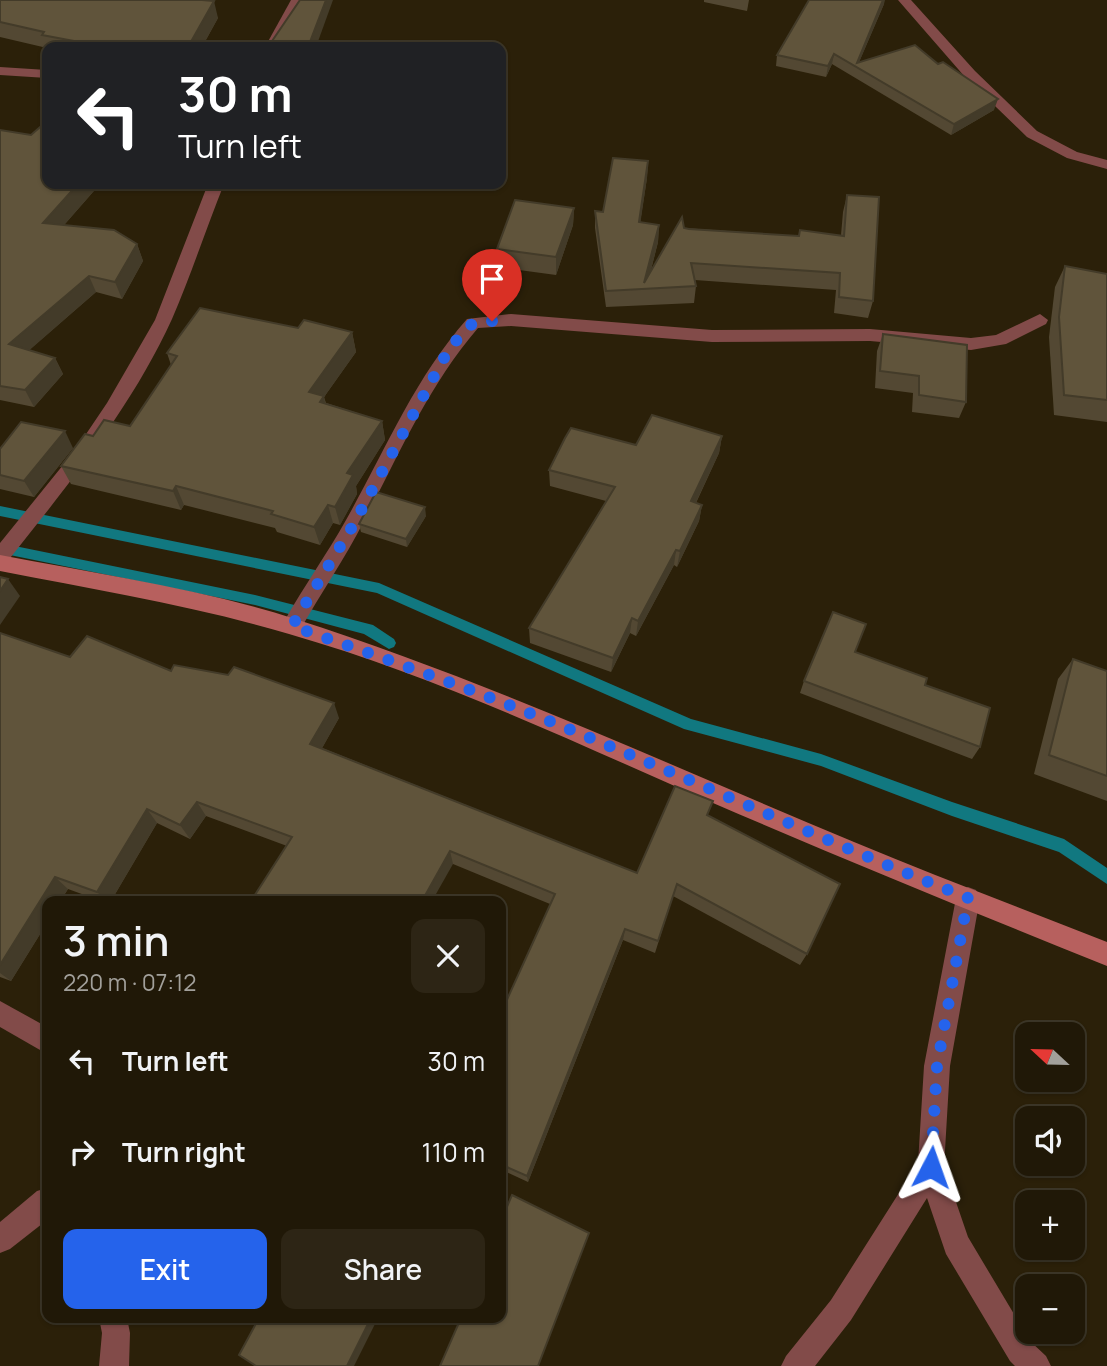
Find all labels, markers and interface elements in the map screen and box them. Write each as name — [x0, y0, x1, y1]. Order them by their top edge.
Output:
text: 30 m — [178, 60, 293, 127]
icon: left — [63, 70, 154, 161]
text: Turn left — [178, 124, 302, 168]
pin — [462, 249, 522, 321]
icon: arrive — [473, 260, 511, 298]
text: 3 min — [63, 911, 169, 969]
button: close — [411, 919, 485, 993]
text: 220 m · 07:12 — [63, 966, 196, 998]
north arrow — [1015, 1022, 1085, 1092]
map controls — [1015, 1022, 1085, 1344]
icon: left — [63, 1042, 101, 1080]
text: Turn left — [122, 1043, 229, 1079]
text: 30 m — [428, 1043, 485, 1079]
button: sound — [1015, 1106, 1085, 1176]
position arrow — [894, 1130, 968, 1204]
icon: right — [63, 1133, 101, 1171]
text: Turn right — [122, 1134, 246, 1170]
text: 110 m — [422, 1134, 485, 1170]
button: + — [1015, 1190, 1085, 1260]
button: Exit — [63, 1229, 267, 1309]
button: Share — [281, 1229, 485, 1309]
button: − — [1015, 1274, 1085, 1344]

